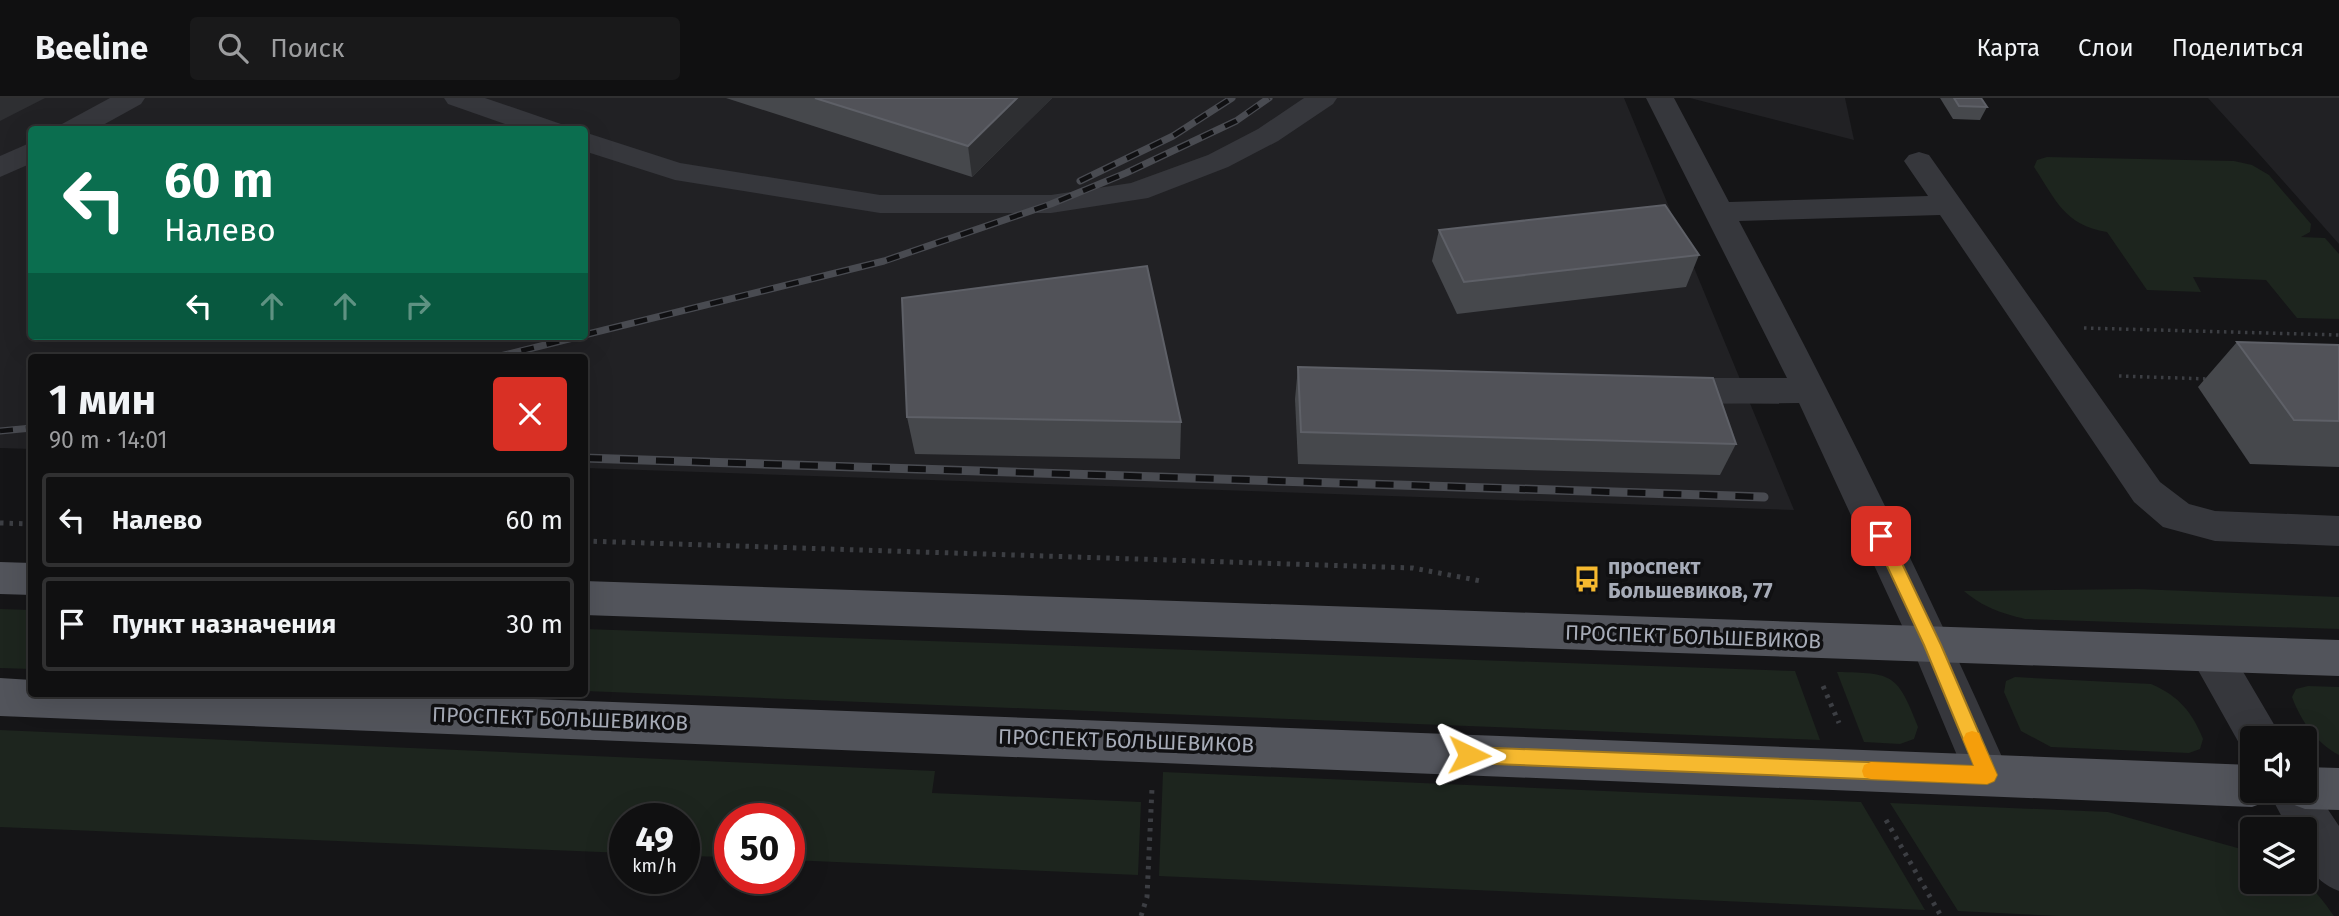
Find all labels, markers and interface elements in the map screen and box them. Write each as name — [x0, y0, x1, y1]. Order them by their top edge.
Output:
search box — [190, 17, 680, 80]
text: Beeline — [35, 28, 148, 68]
icon: search — [214, 29, 252, 67]
text: Поиск — [270, 33, 344, 64]
text: Карта — [1976, 34, 2040, 62]
text: Слои — [2078, 34, 2134, 62]
text: Поделиться — [2172, 34, 2304, 62]
text: 60 m — [164, 151, 273, 210]
icon: left — [49, 154, 140, 245]
text: Налево — [164, 211, 276, 249]
icon: left — [180, 287, 218, 325]
icon: ahead — [253, 287, 291, 325]
icon: ahead — [326, 287, 364, 325]
icon: right — [399, 287, 437, 325]
text: 1 мин — [49, 375, 156, 425]
button: close — [493, 377, 567, 451]
text: 90 m · 14:01 — [49, 426, 167, 454]
icon: left — [53, 501, 91, 539]
text: Налево — [112, 505, 202, 536]
text: 60 m — [505, 505, 563, 536]
pin — [1851, 506, 1911, 566]
icon: arrive — [1862, 517, 1900, 555]
place label: проспект Большевиков, 77 — [1608, 554, 1773, 604]
bus stop icon: проспект Большевиков, 77 — [1572, 564, 1602, 594]
icon: arrive — [53, 605, 91, 643]
text: Пункт назначения — [112, 609, 336, 640]
text: 30 m — [506, 609, 563, 640]
street label: ПРОСПЕКТ БОЛЬШЕВИКОВ — [1565, 620, 1821, 654]
street label: ПРОСПЕКТ БОЛЬШЕВИКОВ — [432, 702, 688, 736]
position arrow — [1432, 718, 1506, 792]
street label: ПРОСПЕКТ БОЛЬШЕВИКОВ — [998, 724, 1254, 758]
map controls — [2240, 726, 2317, 894]
button: sound — [2240, 726, 2317, 803]
speed limit sign: 50 — [714, 803, 805, 894]
button: layers — [2240, 817, 2317, 894]
text: 49 — [635, 818, 674, 860]
text: km/h — [632, 855, 677, 877]

